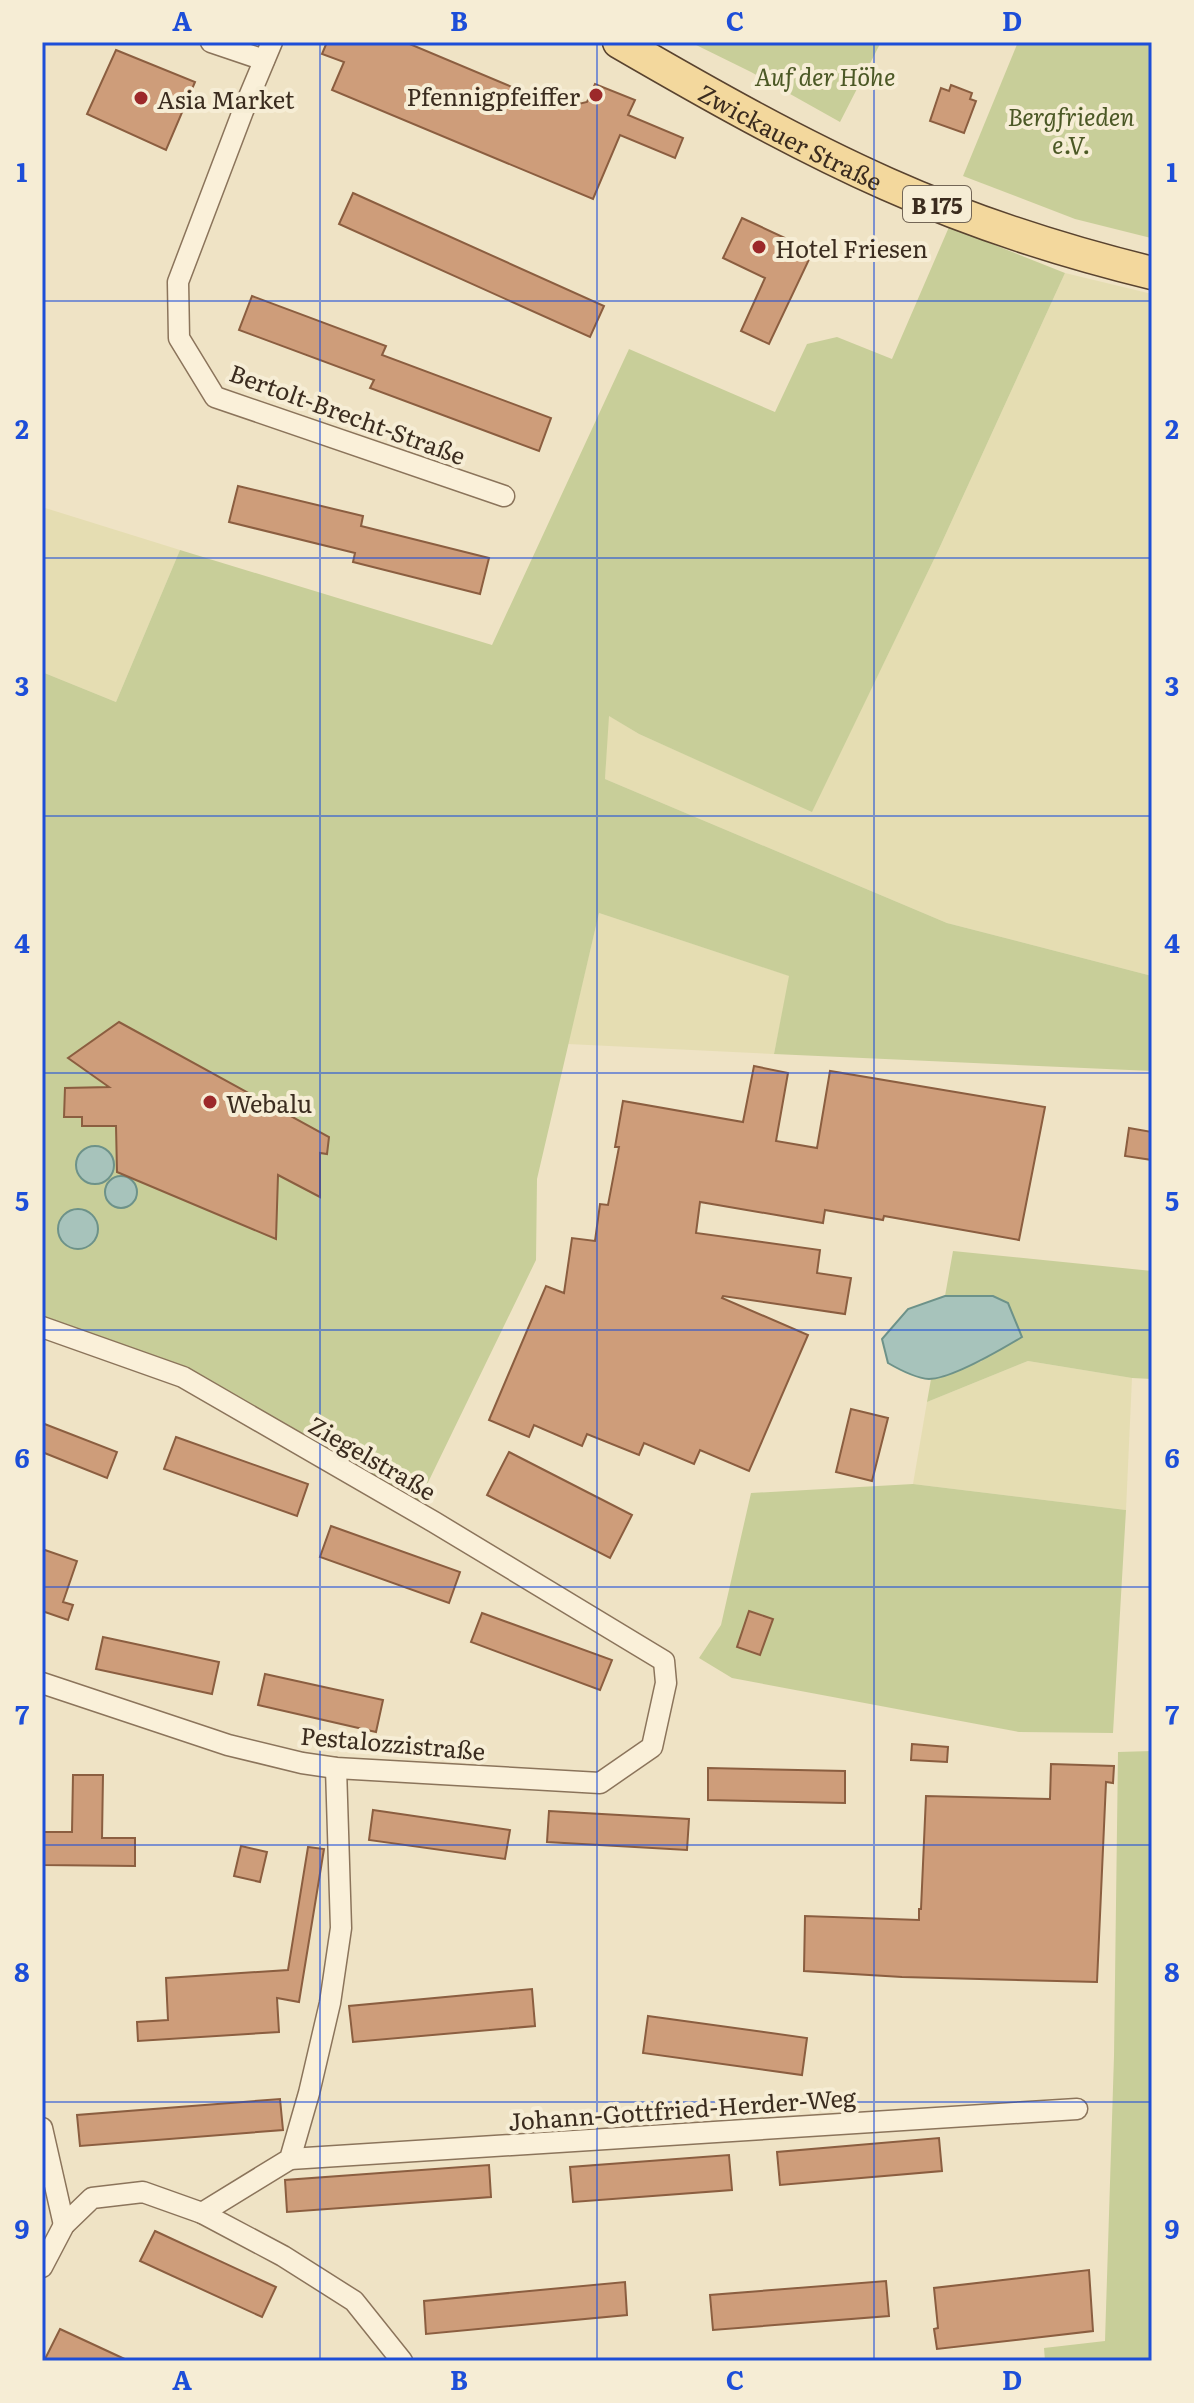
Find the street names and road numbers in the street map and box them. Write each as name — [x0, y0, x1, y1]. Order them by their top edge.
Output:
street label: Zwickauer Straße — [693, 74, 888, 197]
road number: B 175 — [903, 186, 971, 222]
street label: Bertolt-Brecht-Straße — [225, 354, 471, 472]
street label: Ziegelstraße — [303, 1406, 443, 1508]
street label: Pestalozzistraße — [299, 1716, 487, 1768]
street label: Johann-Gottfried-Herder-Weg — [507, 2078, 858, 2138]

